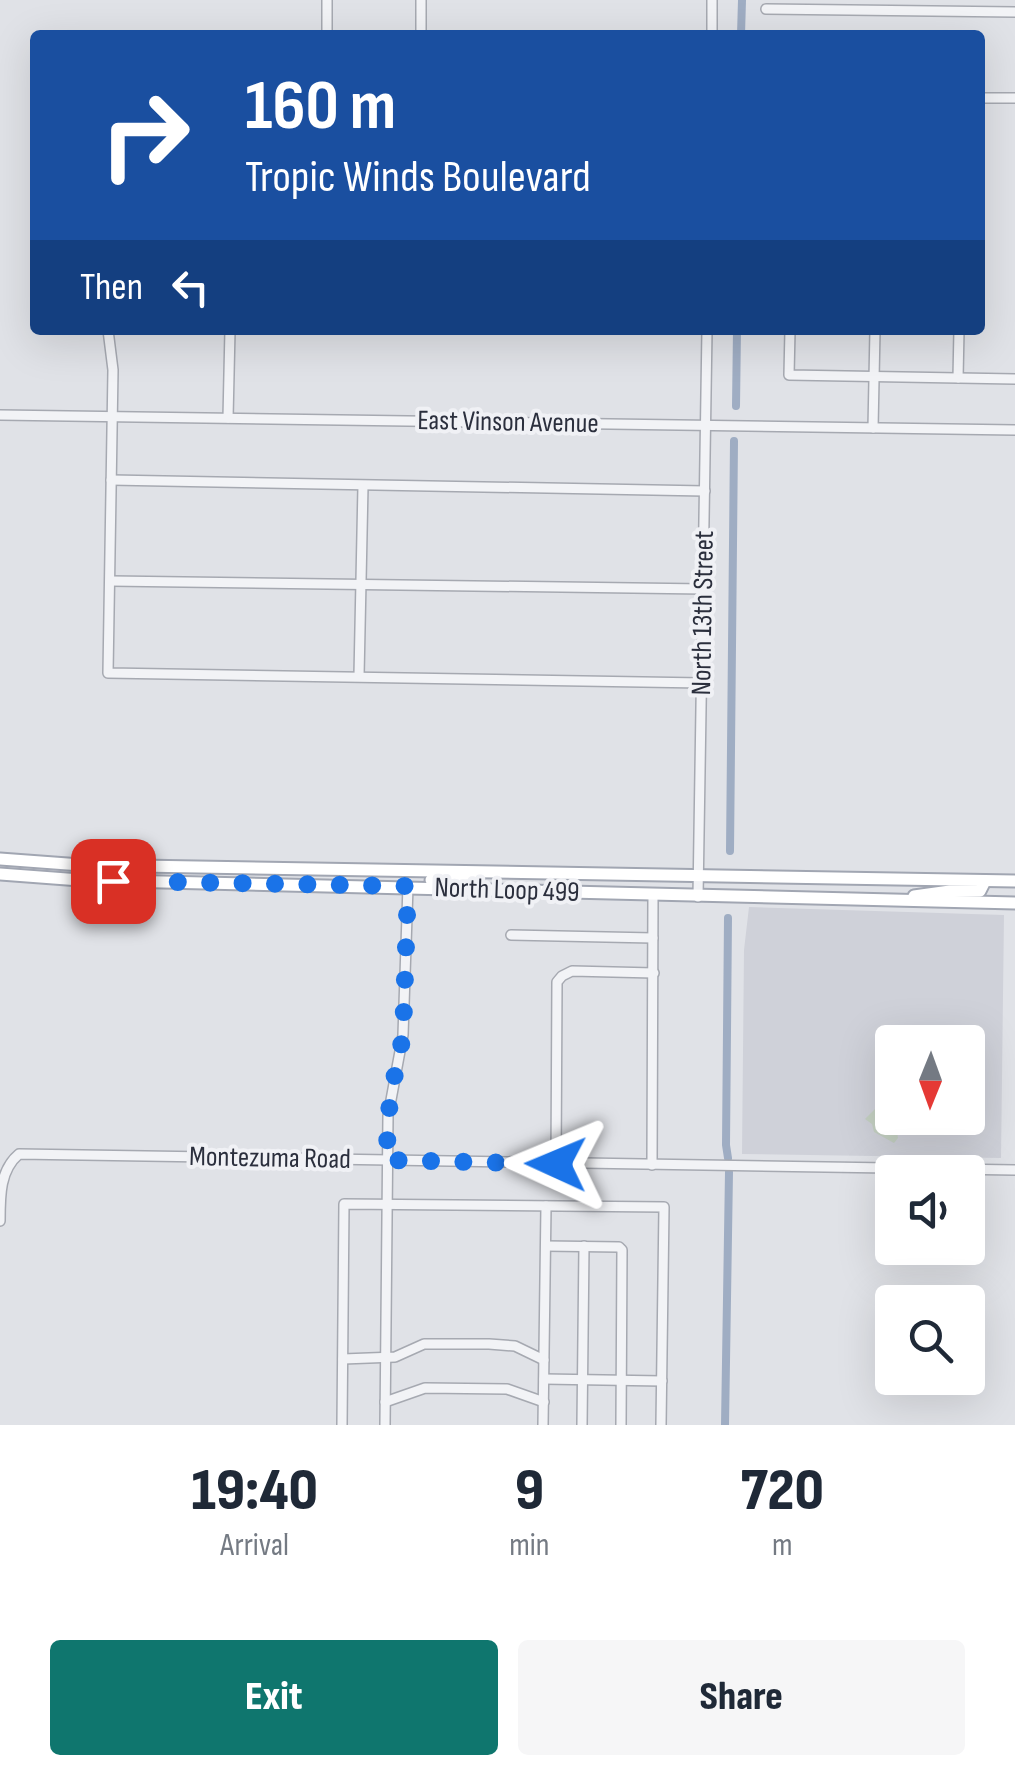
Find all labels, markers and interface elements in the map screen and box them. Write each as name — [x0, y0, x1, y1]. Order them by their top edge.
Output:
text: 160 m — [245, 65, 396, 149]
icon: right — [80, 70, 210, 200]
text: Tropic Winds Boulevard — [245, 150, 591, 205]
icon: left — [163, 260, 218, 315]
text: Then — [80, 265, 143, 310]
street label: East Vinson Avenue — [417, 404, 599, 440]
street label: North 13th Street — [685, 530, 721, 696]
pin — [71, 839, 156, 924]
icon: arrive — [86, 854, 141, 909]
street label: North Loop 499 — [434, 871, 580, 909]
north arrow — [875, 1025, 985, 1135]
map controls — [875, 1025, 985, 1395]
position arrow — [504, 1112, 608, 1216]
street label: Montezuma Road — [189, 1140, 351, 1176]
button: sound — [875, 1155, 985, 1265]
button: search — [875, 1285, 985, 1395]
text: 19:40 — [191, 1455, 318, 1527]
text: 9 — [515, 1455, 544, 1527]
text: 720 — [741, 1455, 824, 1527]
text: Arrival — [220, 1526, 289, 1565]
text: min — [509, 1526, 549, 1565]
text: m — [772, 1526, 792, 1565]
button: Exit — [50, 1640, 498, 1755]
button: Share — [518, 1640, 965, 1755]

